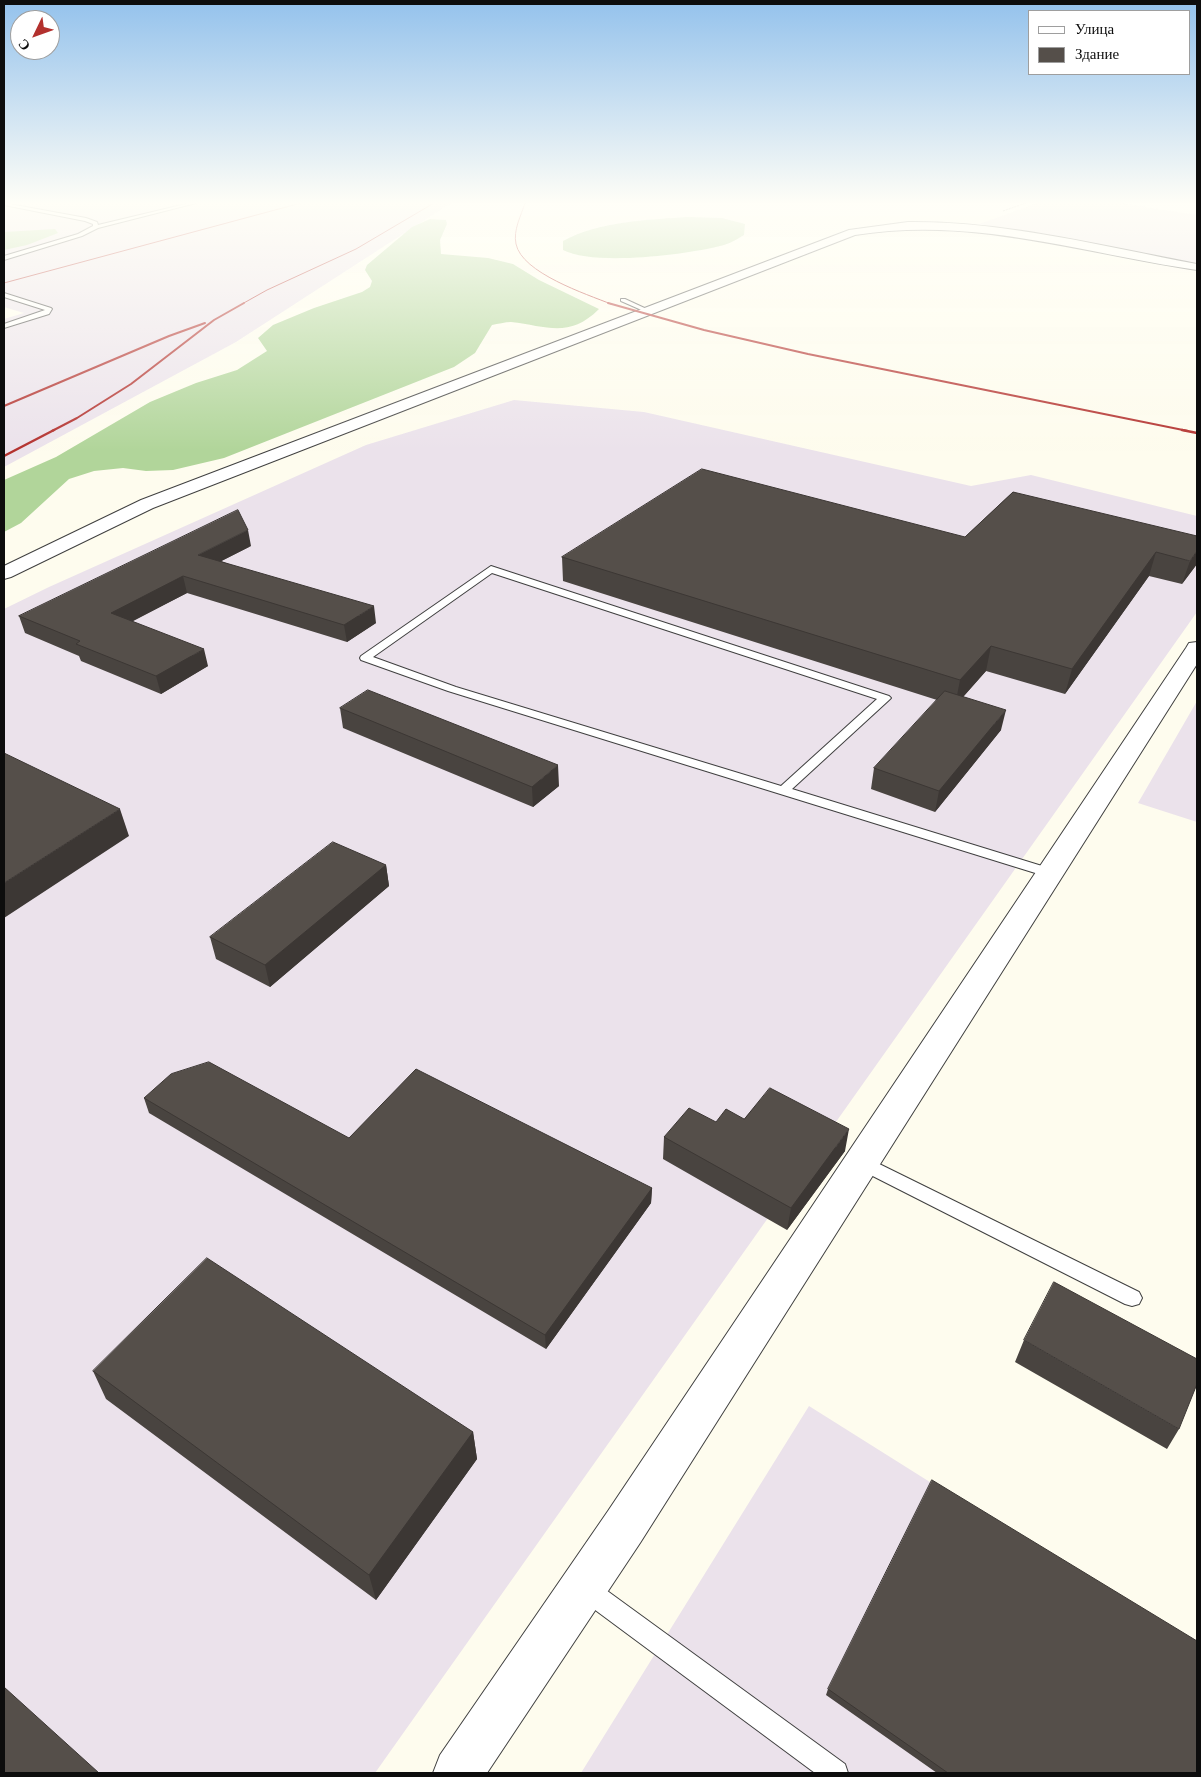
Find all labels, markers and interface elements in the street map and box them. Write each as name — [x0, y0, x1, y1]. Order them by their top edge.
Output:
north arrow — [10, 10, 60, 60]
legend — [1028, 10, 1191, 75]
text: Улица — [1075, 21, 1114, 37]
text: С — [15, 36, 33, 53]
text: Здание — [1075, 46, 1119, 62]

